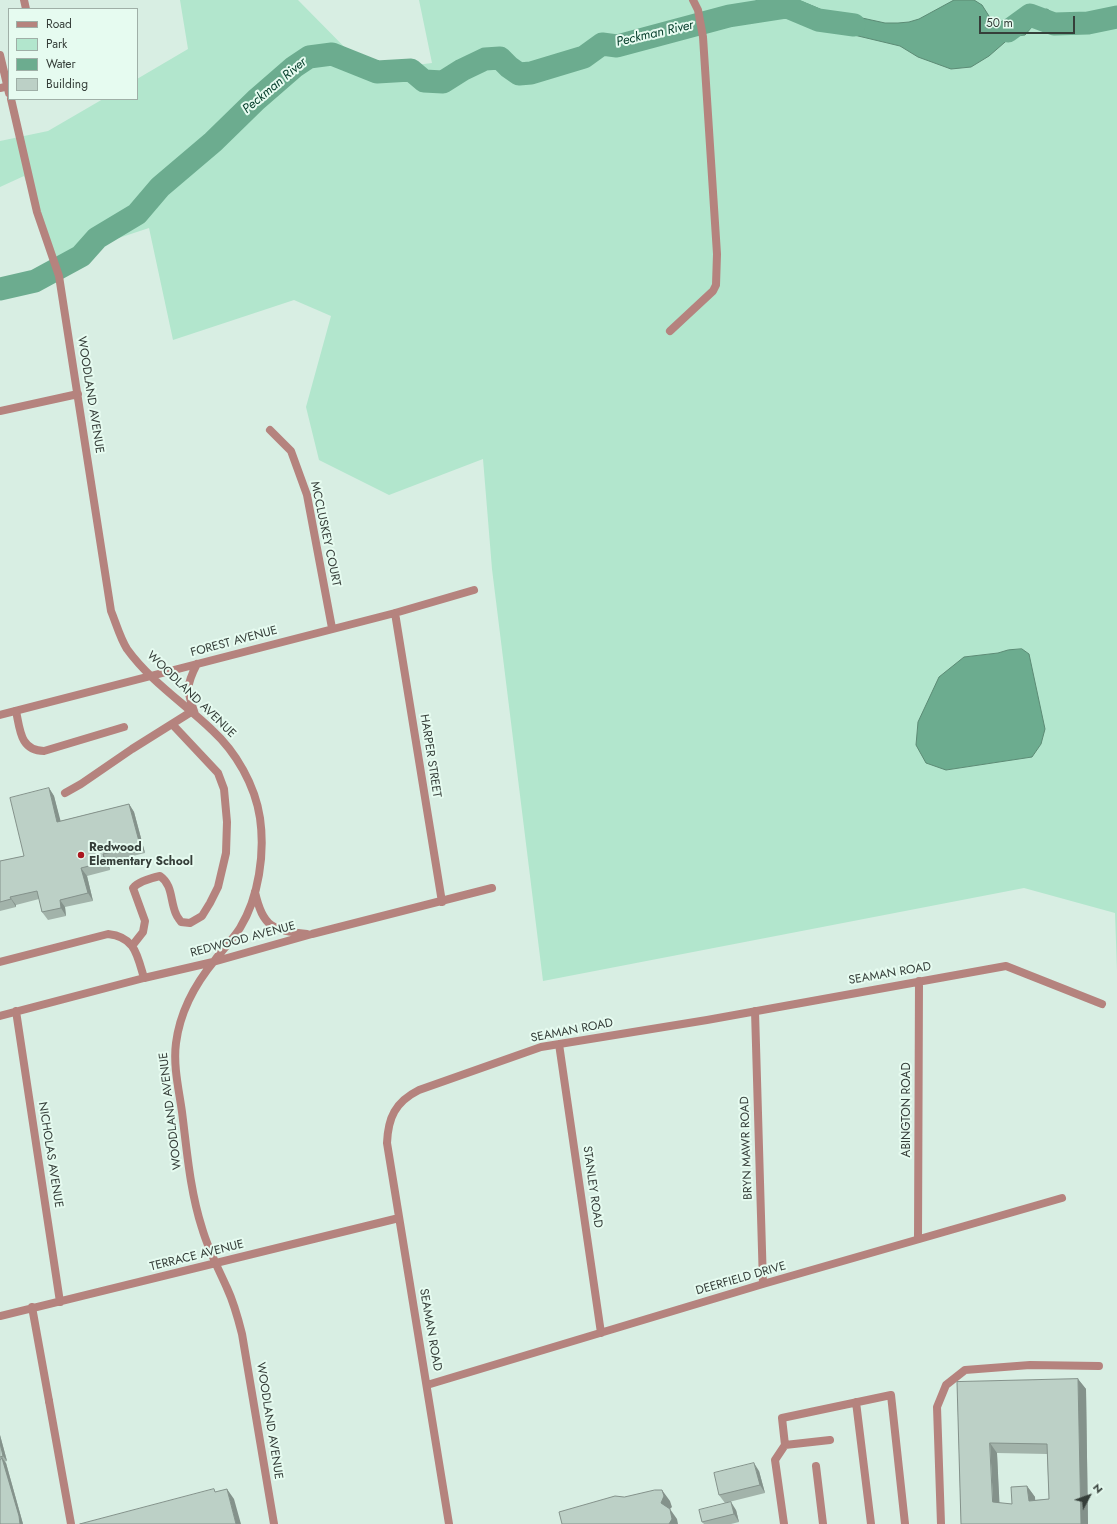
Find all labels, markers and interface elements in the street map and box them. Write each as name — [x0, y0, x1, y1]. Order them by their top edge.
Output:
legend — [8, 8, 138, 100]
scale bar — [981, 8, 1077, 34]
text: 50 m — [986, 14, 1013, 32]
text: Road — [46, 15, 72, 33]
water label: Peckman River — [615, 18, 695, 50]
text: Park — [46, 35, 67, 53]
text: Water — [46, 55, 76, 73]
water label: Peckman River — [240, 55, 310, 117]
text: Building — [46, 75, 88, 93]
street label: WOODLAND AVENUE — [74, 335, 106, 455]
street label: MCCLUSKEY COURT — [307, 480, 343, 588]
street label: FOREST AVENUE — [189, 624, 279, 660]
street label: WOODLAND AVENUE — [143, 649, 239, 741]
street label: HARPER STREET — [416, 713, 444, 799]
place label: Redwood Elementary School — [89, 841, 193, 869]
marker: Redwood Elementary School — [76, 850, 86, 860]
street label: REDWOOD AVENUE — [189, 919, 297, 961]
street label: SEAMAN ROAD — [848, 960, 932, 988]
street label: SEAMAN ROAD — [530, 1016, 614, 1046]
street label: WOODLAND AVENUE — [157, 1051, 185, 1171]
street label: ABINGTON ROAD — [900, 1062, 914, 1158]
street label: BRYN MAWR ROAD — [738, 1096, 756, 1200]
street label: NICHOLAS AVENUE — [35, 1101, 65, 1209]
street label: STANLEY ROAD — [579, 1145, 605, 1229]
street label: TERRACE AVENUE — [149, 1237, 245, 1275]
street label: DEERFIELD DRIVE — [694, 1259, 788, 1299]
street label: SEAMAN ROAD — [416, 1288, 444, 1372]
street label: WOODLAND AVENUE — [253, 1361, 285, 1481]
north arrow — [1069, 1476, 1109, 1516]
text: N — [1089, 1480, 1107, 1497]

